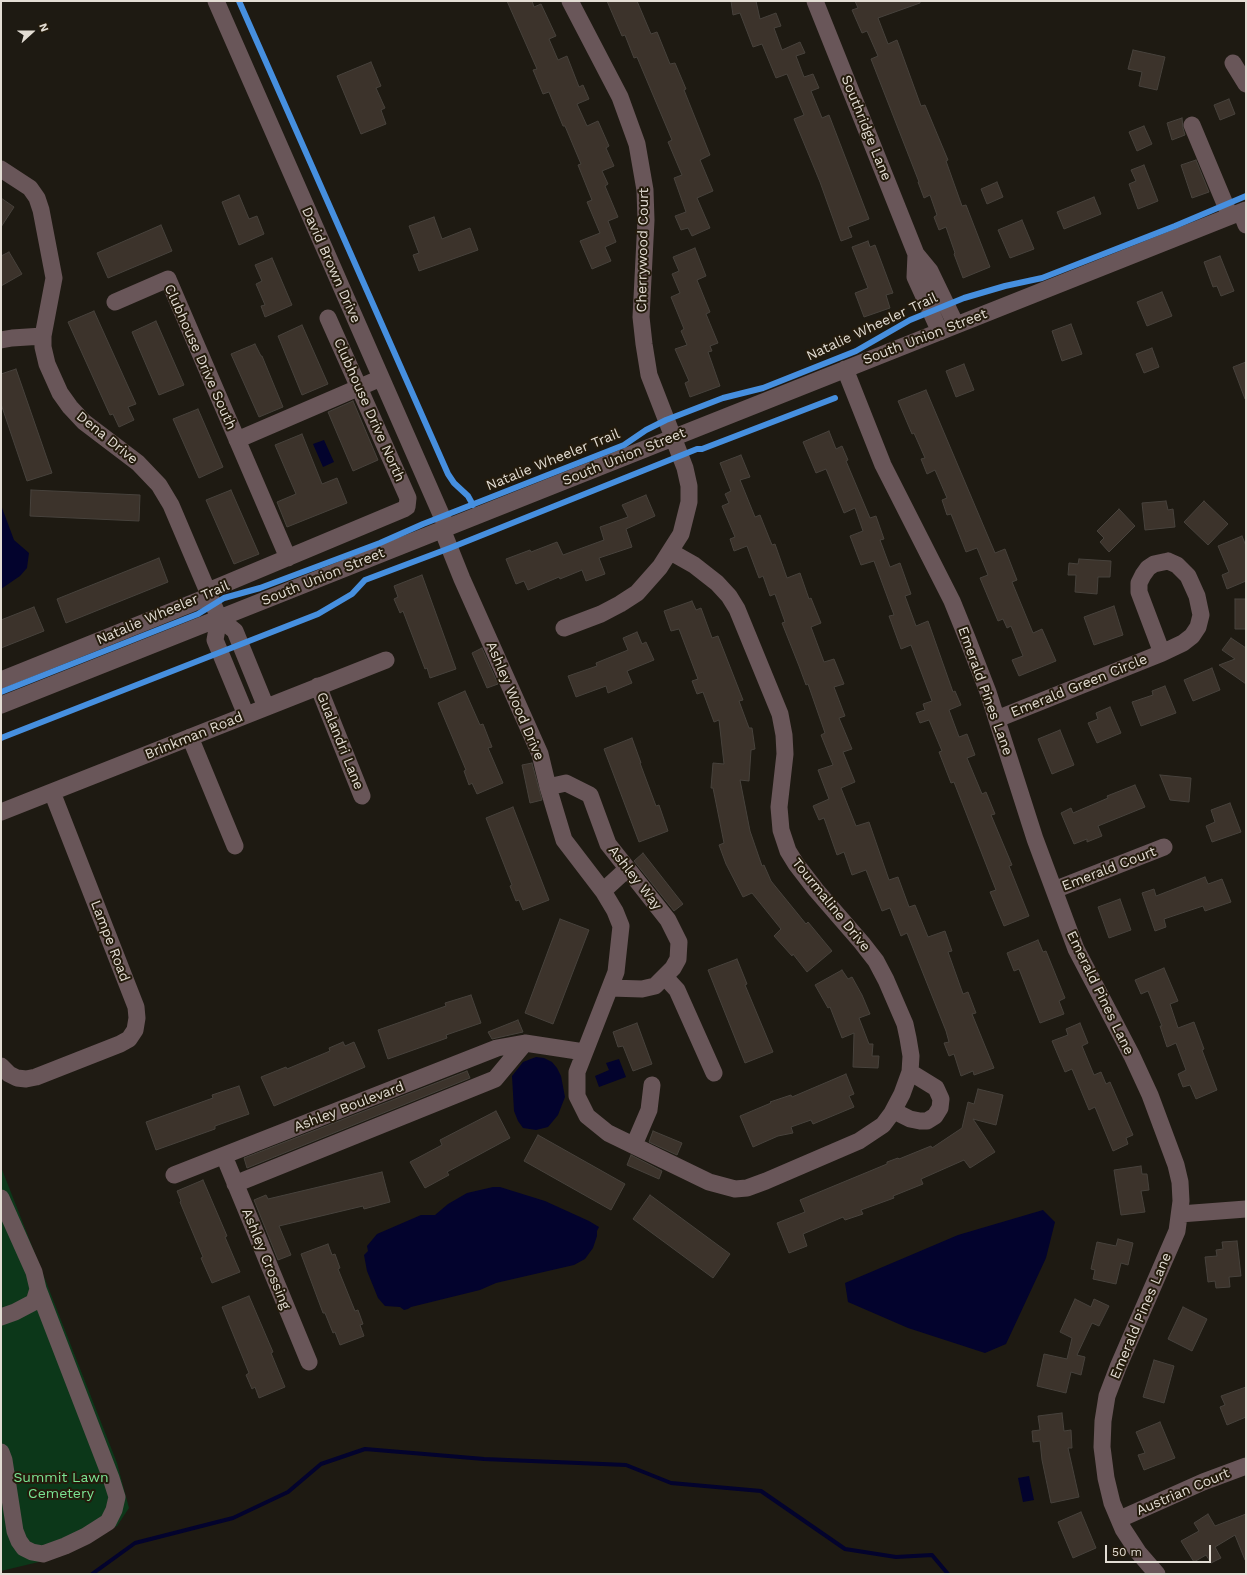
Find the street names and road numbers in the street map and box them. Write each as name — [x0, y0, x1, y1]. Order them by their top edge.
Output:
street label: Southridge Lane — [837, 73, 895, 183]
street label: Cherrywood Court — [634, 188, 652, 312]
street label: David Brown Drive — [298, 204, 364, 326]
street label: Clubhouse Drive South — [160, 282, 240, 432]
street label: Natalie Wheeler Trail — [804, 289, 940, 365]
street label: South Union Street — [861, 306, 989, 368]
street label: Clubhouse Drive North — [330, 336, 408, 484]
street label: Dena Drive — [73, 408, 141, 468]
street label: South Union Street — [560, 425, 688, 489]
street label: Natalie Wheeler Trail — [484, 426, 622, 494]
street label: South Union Street — [259, 545, 387, 609]
street label: Natalie Wheeler Trail — [94, 577, 232, 649]
street label: Emerald Pines Lane — [954, 624, 1016, 758]
street label: Ashley Wood Drive — [482, 639, 548, 763]
street label: Emerald Green Circle — [1008, 651, 1150, 721]
street label: Gualandri Lane — [313, 690, 367, 792]
street label: Brinkman Road — [143, 709, 245, 763]
street label: Ashley Way — [605, 843, 665, 913]
street label: Emerald Court — [1060, 843, 1158, 895]
street label: Tourmaline Drive — [788, 855, 874, 955]
street label: Lampe Road — [87, 898, 133, 984]
street label: Emerald Pines Lane — [1063, 928, 1137, 1058]
street label: Ashley Boulevard — [291, 1078, 407, 1136]
street label: Ashley Crossing — [238, 1206, 294, 1312]
street label: Emerald Pines Lane — [1107, 1250, 1175, 1382]
street label: Austrian Court — [1134, 1465, 1232, 1519]

